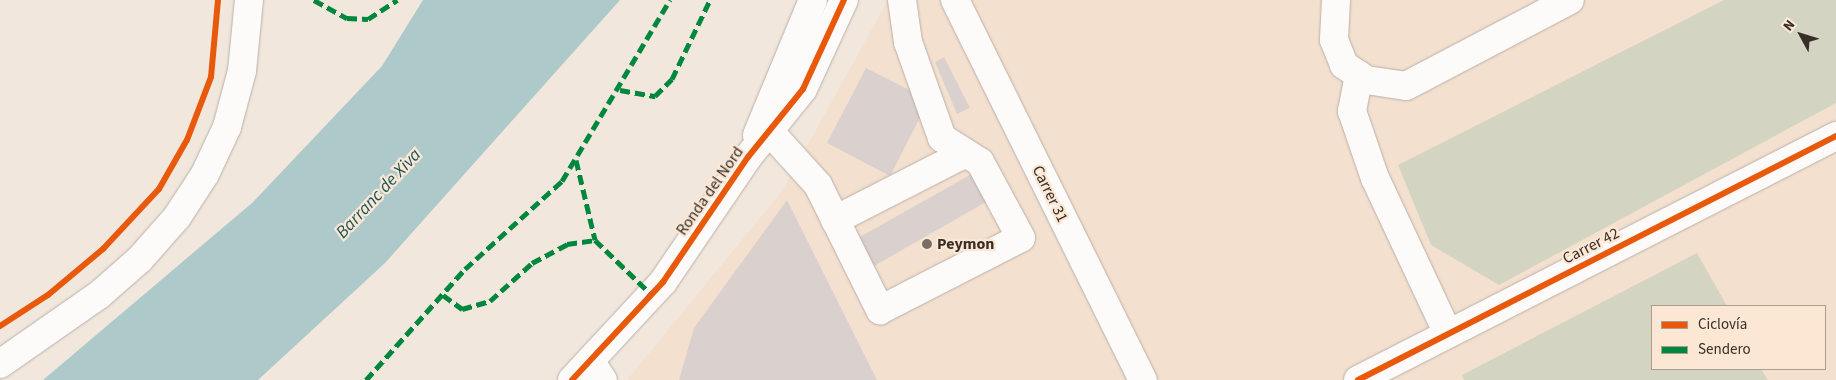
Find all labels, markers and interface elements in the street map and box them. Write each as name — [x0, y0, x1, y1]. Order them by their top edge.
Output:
north arrow — [1776, 10, 1826, 60]
text: N — [1779, 16, 1800, 35]
street label: Ronda del Nord — [672, 143, 748, 239]
water label: Barranc de Xiva — [332, 145, 426, 243]
street label: Carrer 31 — [1028, 162, 1072, 226]
street label: Carrer 42 — [1560, 224, 1622, 268]
place label: Peymon — [937, 234, 994, 254]
marker: Peymon — [921, 238, 933, 250]
legend — [1651, 305, 1826, 370]
text: Ciclovía — [1698, 314, 1747, 335]
text: Sendero — [1698, 339, 1751, 360]

